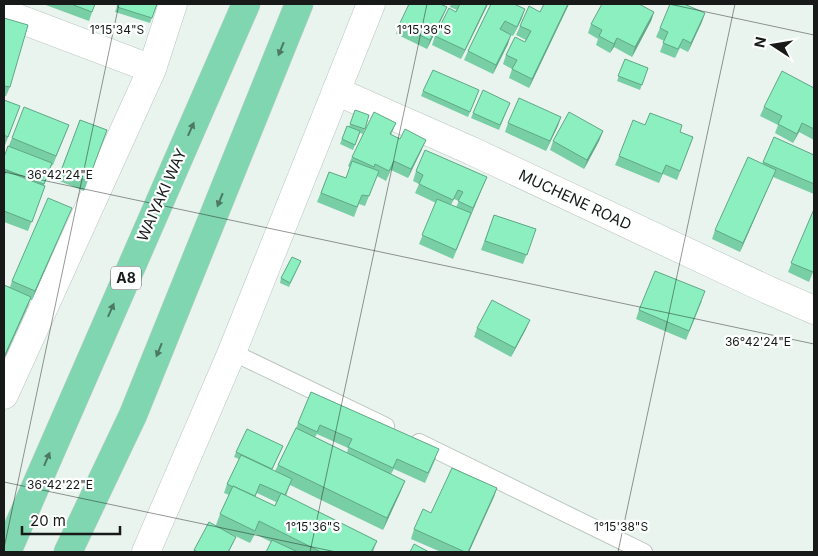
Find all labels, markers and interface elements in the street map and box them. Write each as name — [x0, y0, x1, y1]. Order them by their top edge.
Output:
north arrow — [748, 20, 798, 70]
text: 1°15'34"S — [90, 22, 145, 37]
text: 1°15'36"S — [397, 22, 451, 37]
text: N — [750, 35, 769, 49]
one-way arrow — [277, 42, 285, 57]
one-way arrow — [187, 122, 195, 136]
street label: WAIYAKI WAY — [133, 146, 190, 244]
street label: MUCHENE ROAD — [516, 165, 635, 234]
text: 36°42'24"E — [27, 167, 93, 182]
one-way arrow — [216, 192, 223, 207]
road number: A8 — [111, 266, 141, 290]
one-way arrow — [108, 303, 116, 317]
text: 36°42'24"E — [725, 334, 791, 349]
one-way arrow — [154, 343, 162, 357]
one-way arrow — [43, 452, 51, 466]
text: 36°42'22"E — [27, 477, 93, 492]
scale bar — [22, 504, 120, 536]
text: 20 m — [30, 511, 66, 530]
text: 1°15'36"S — [286, 519, 340, 534]
text: 1°15'38"S — [594, 519, 648, 534]

